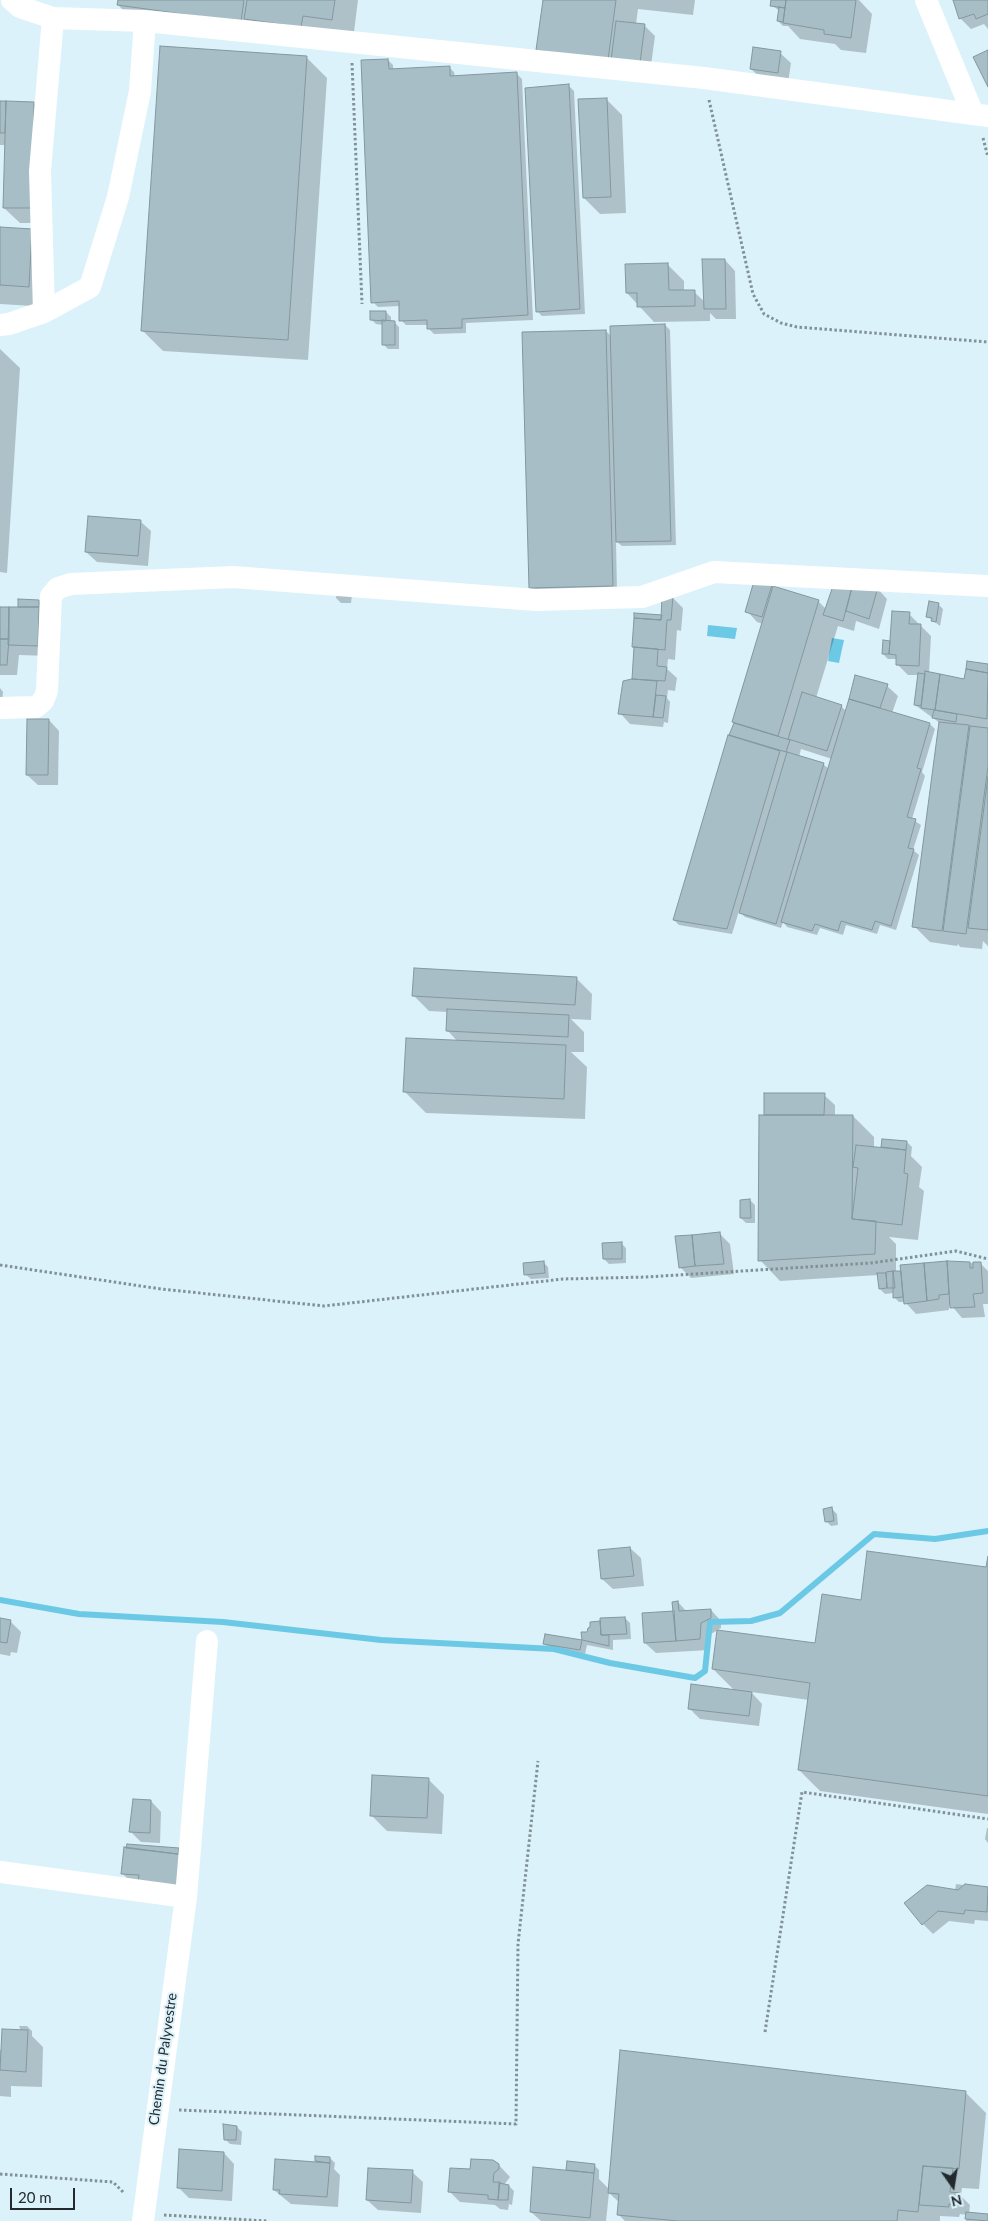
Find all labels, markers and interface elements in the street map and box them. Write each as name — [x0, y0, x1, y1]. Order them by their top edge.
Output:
street label: Chemin du Palyvestre — [145, 1992, 181, 2126]
north arrow — [928, 2161, 978, 2211]
scale bar — [12, 2178, 78, 2210]
text: 20 m — [18, 2188, 52, 2206]
text: N — [949, 2192, 964, 2211]

